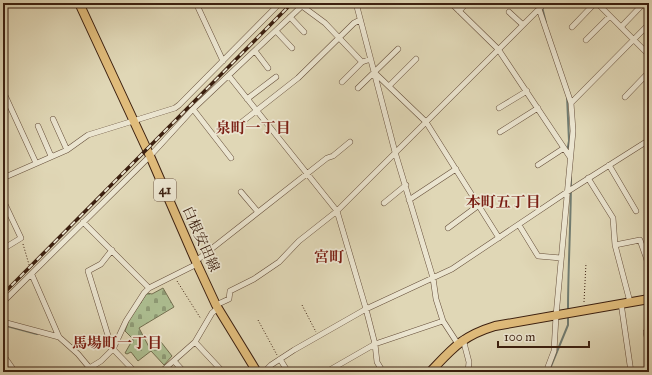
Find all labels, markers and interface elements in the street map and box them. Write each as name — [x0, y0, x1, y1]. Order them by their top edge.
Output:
district label: 泉町一丁目 — [215, 119, 291, 137]
road number: 41 — [154, 179, 176, 201]
district label: 本町五丁目 — [465, 193, 541, 211]
street label: 白根安田線 — [179, 204, 223, 274]
district label: 宮町 — [314, 248, 344, 266]
scale bar — [498, 323, 589, 349]
text: 100 m — [504, 330, 535, 344]
district label: 馬場町一丁目 — [72, 334, 162, 352]

